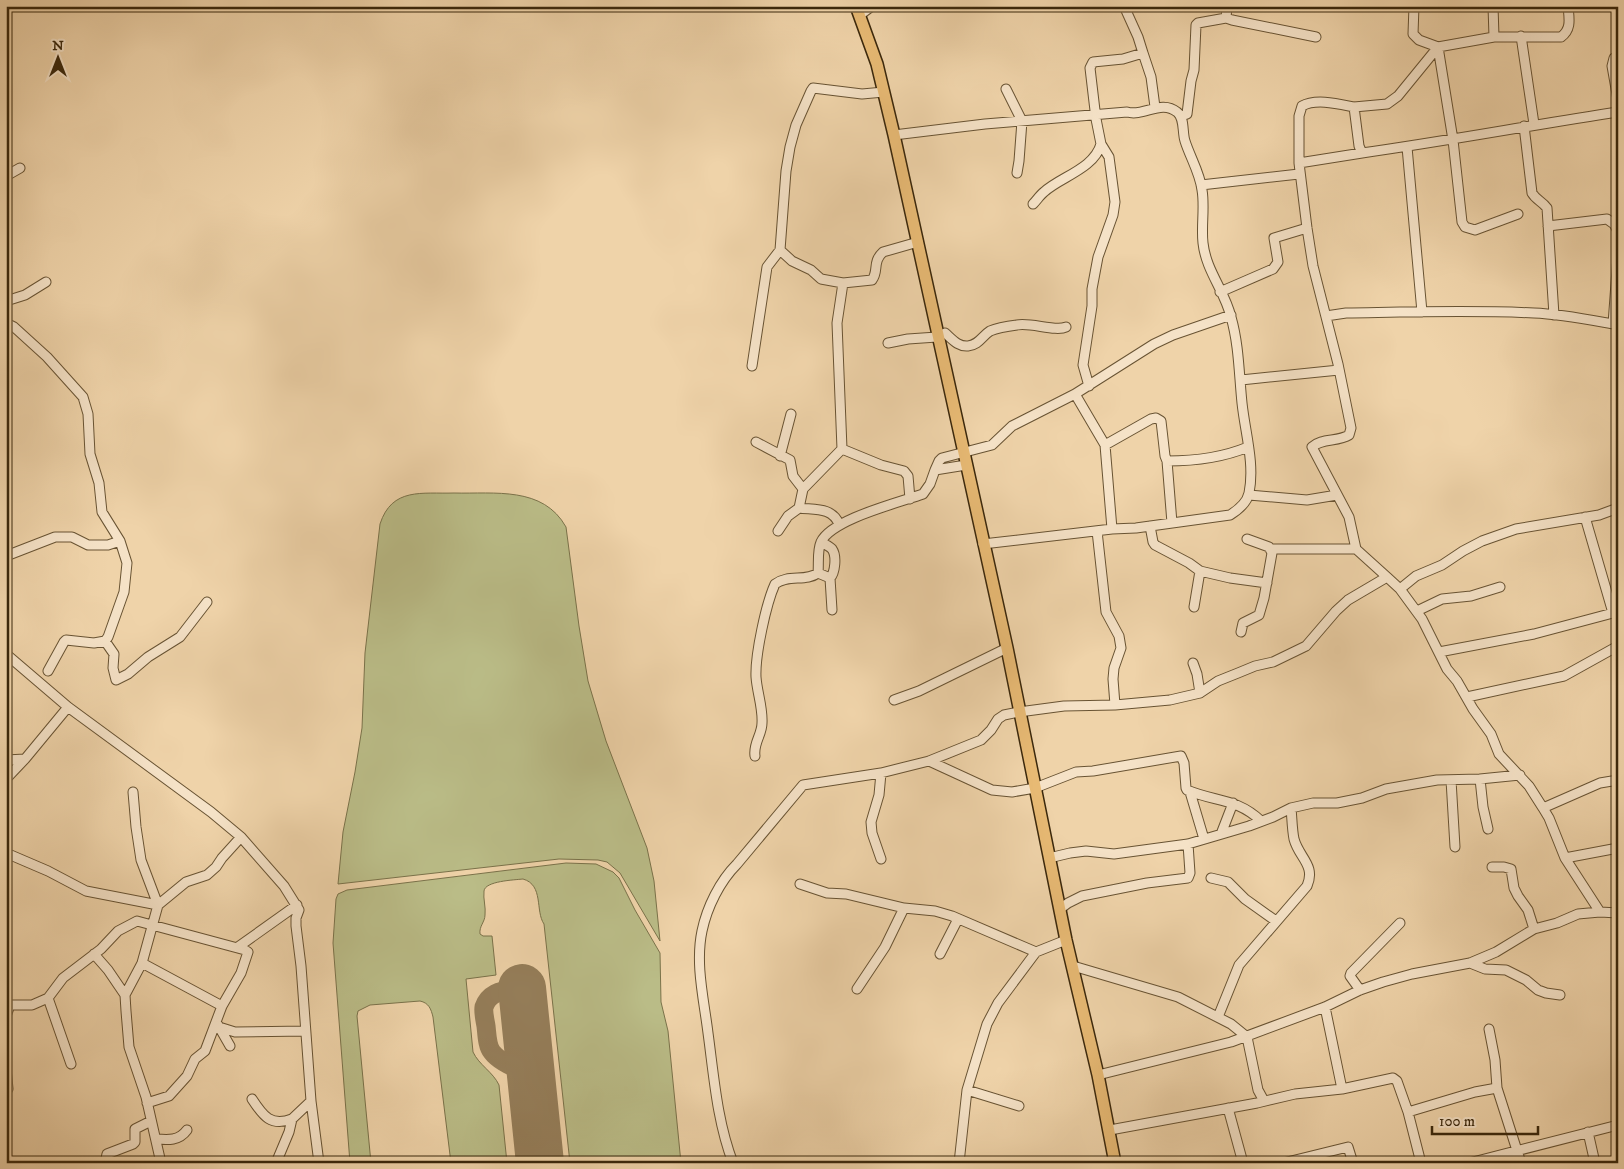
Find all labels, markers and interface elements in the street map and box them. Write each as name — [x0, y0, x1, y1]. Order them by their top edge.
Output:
north arrow — [32, 32, 82, 82]
text: N — [52, 37, 64, 55]
scale bar — [1432, 1104, 1538, 1136]
text: 100 m — [1439, 1112, 1475, 1131]

